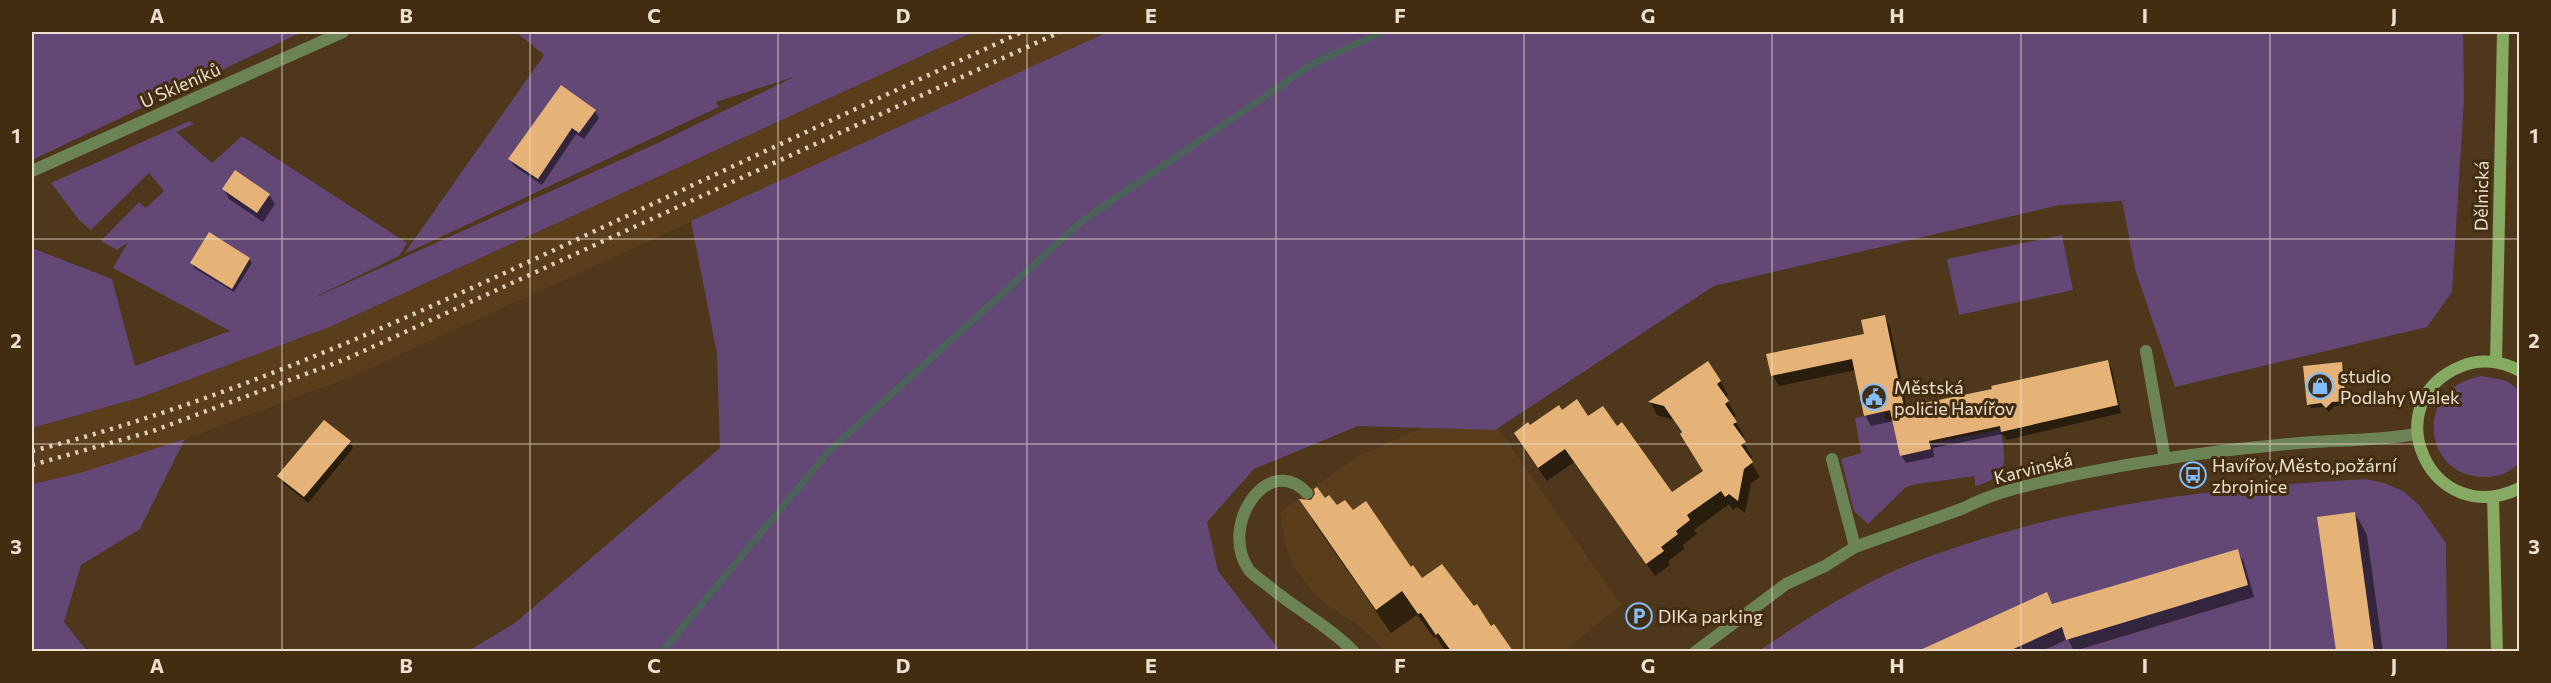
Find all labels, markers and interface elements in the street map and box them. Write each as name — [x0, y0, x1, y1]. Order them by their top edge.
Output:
text: A — [150, 3, 164, 27]
text: B — [399, 3, 413, 27]
text: C — [647, 3, 661, 27]
text: D — [896, 3, 910, 27]
text: E — [1145, 3, 1157, 27]
text: F — [1394, 3, 1406, 27]
text: G — [1641, 3, 1655, 27]
text: H — [1890, 3, 1905, 27]
text: I — [2142, 3, 2148, 27]
text: J — [2391, 3, 2397, 27]
street label: U Skleníků — [136, 58, 224, 112]
text: 1 — [11, 123, 21, 147]
text: 1 — [2529, 123, 2539, 147]
street label: Dělnická — [2469, 161, 2493, 231]
text: 2 — [10, 328, 22, 352]
text: 2 — [2528, 328, 2540, 352]
place label: studio Podlahy Walek — [2340, 365, 2460, 408]
shop icon: studio Podlahy Walek — [2305, 371, 2335, 401]
place label: Městská policie Havířov — [1894, 376, 2014, 419]
public building icon: Městská policie Havířov — [1859, 382, 1889, 412]
street label: Karvinská — [1991, 448, 2075, 488]
place label: Havířov,Město,požární zbrojnice — [2212, 454, 2398, 497]
bus stop icon: Havířov,Město,požární zbrojnice — [2178, 460, 2208, 490]
text: 3 — [10, 534, 22, 558]
text: 3 — [2528, 534, 2540, 558]
parking icon: DIKa parking — [1624, 601, 1654, 631]
place label: DIKa parking — [1658, 605, 1763, 627]
text: A — [150, 653, 164, 677]
text: B — [399, 653, 413, 677]
text: C — [647, 653, 661, 677]
text: D — [896, 653, 910, 677]
text: E — [1145, 653, 1157, 677]
text: F — [1394, 653, 1406, 677]
text: G — [1641, 653, 1655, 677]
text: H — [1890, 653, 1905, 677]
text: I — [2142, 653, 2148, 677]
text: J — [2391, 653, 2397, 677]

